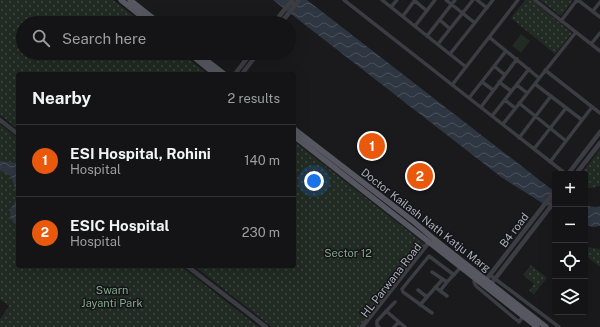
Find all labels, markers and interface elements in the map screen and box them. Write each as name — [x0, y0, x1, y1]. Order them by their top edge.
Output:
search box — [16, 16, 296, 60]
icon: search — [30, 27, 52, 49]
text: Search here — [62, 30, 146, 47]
text: Nearby — [32, 88, 91, 108]
text: 2 results — [228, 91, 280, 106]
pin: 1 — [359, 131, 385, 161]
text: ESI Hospital, Rohini — [70, 145, 211, 162]
text: 1 — [42, 153, 48, 168]
text: 140 m — [244, 153, 280, 168]
pin: 2 — [407, 161, 433, 191]
text: Hospital — [70, 162, 121, 177]
street label: Doctor Kailash Nath Katju Marg — [359, 166, 493, 274]
your location — [304, 171, 324, 191]
map controls — [552, 171, 588, 315]
button: + — [552, 171, 588, 207]
button: − — [552, 207, 588, 243]
street label: B4 road — [497, 210, 531, 250]
text: ESIC Hospital — [70, 217, 169, 234]
text: 2 — [41, 225, 49, 240]
text: 230 m — [242, 225, 280, 240]
text: Hospital — [70, 234, 121, 249]
street label: HL Parwana Road — [358, 241, 424, 319]
button: locate — [552, 243, 588, 279]
park label: Sector 12 — [324, 247, 372, 259]
button: layers — [552, 279, 588, 315]
park label: Swarn Jayanti Park — [81, 284, 143, 309]

